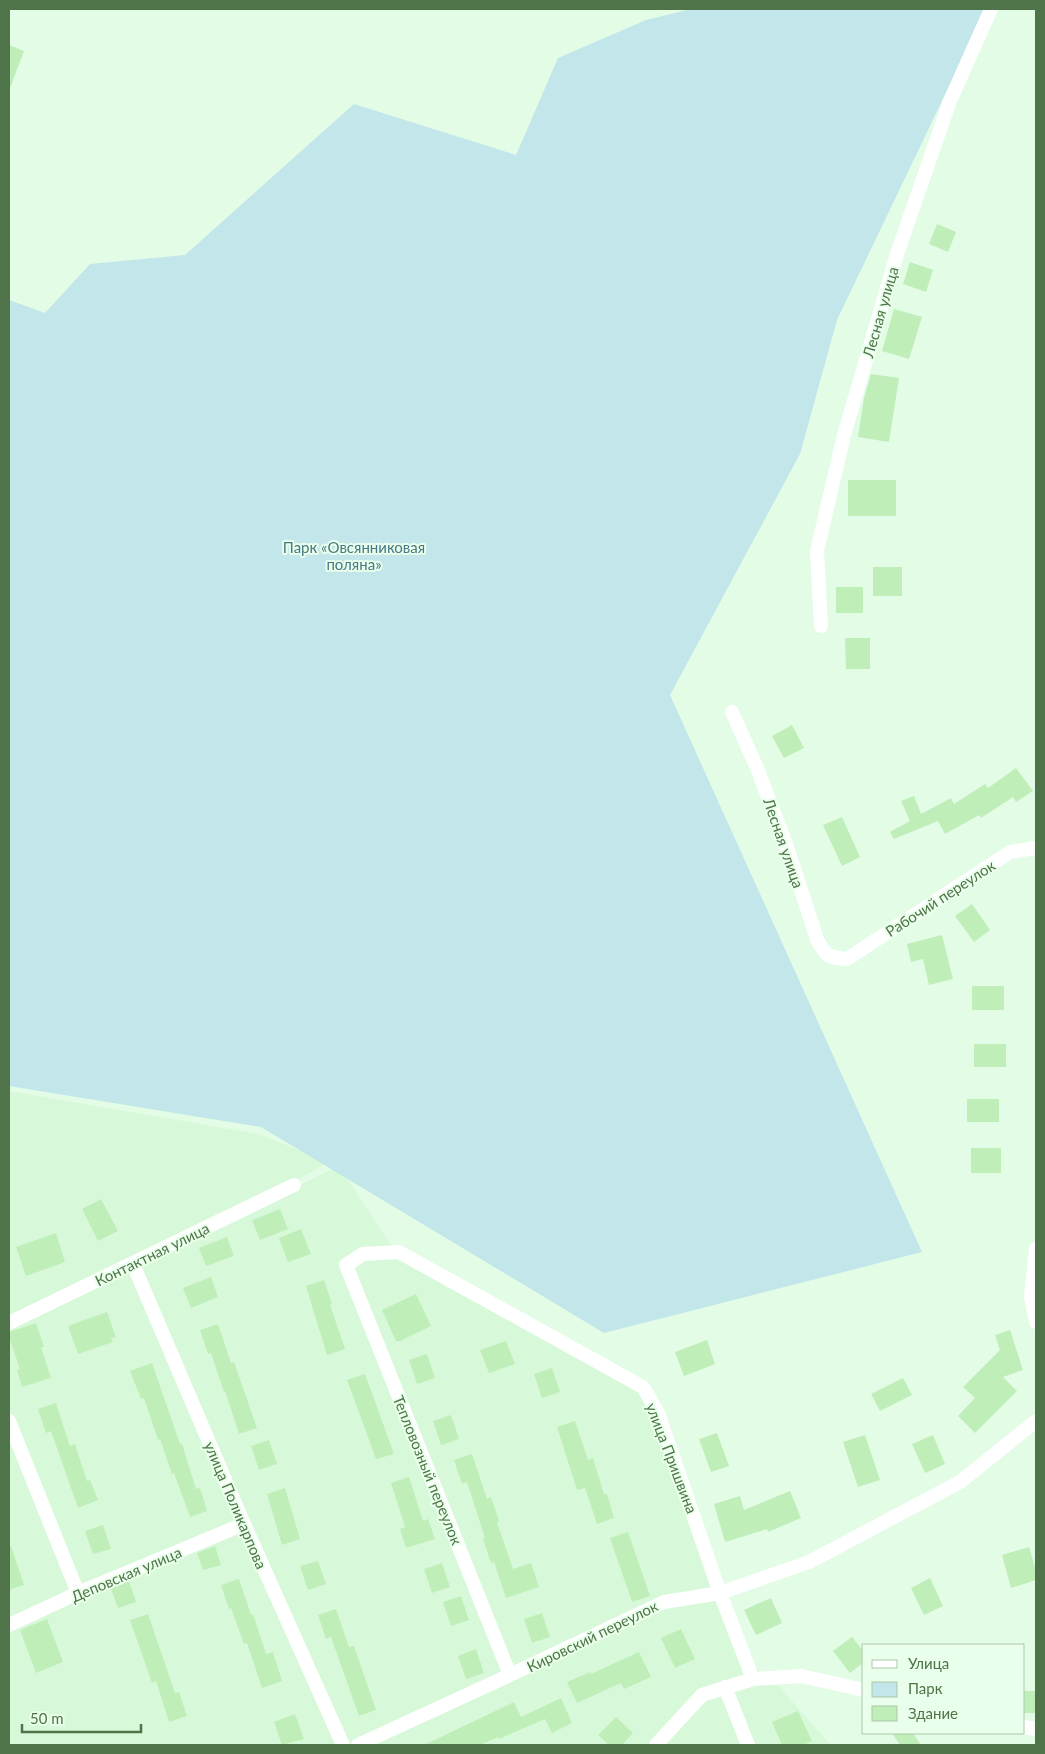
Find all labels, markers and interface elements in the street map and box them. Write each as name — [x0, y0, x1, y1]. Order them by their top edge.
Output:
street label: Лесная улица — [858, 264, 902, 361]
park label: Парк «Овсянниковая поляна» — [283, 538, 425, 573]
street label: Лесная улица — [760, 795, 808, 890]
street label: Рабочий переулок — [882, 856, 998, 940]
street label: Контактная улица — [92, 1219, 212, 1289]
street label: Тепловозный переулок — [390, 1393, 466, 1548]
street label: улица Пришвина — [643, 1400, 701, 1516]
street label: улица Поликарпова — [201, 1439, 271, 1571]
street label: Деповская улица — [68, 1543, 184, 1605]
street label: Кировский переулок — [524, 1596, 661, 1676]
legend — [862, 1644, 1025, 1734]
text: Улица — [908, 1654, 949, 1672]
text: Парк — [908, 1679, 943, 1697]
scale bar — [22, 1702, 141, 1734]
text: Здание — [908, 1704, 958, 1722]
text: 50 m — [30, 1709, 64, 1727]

